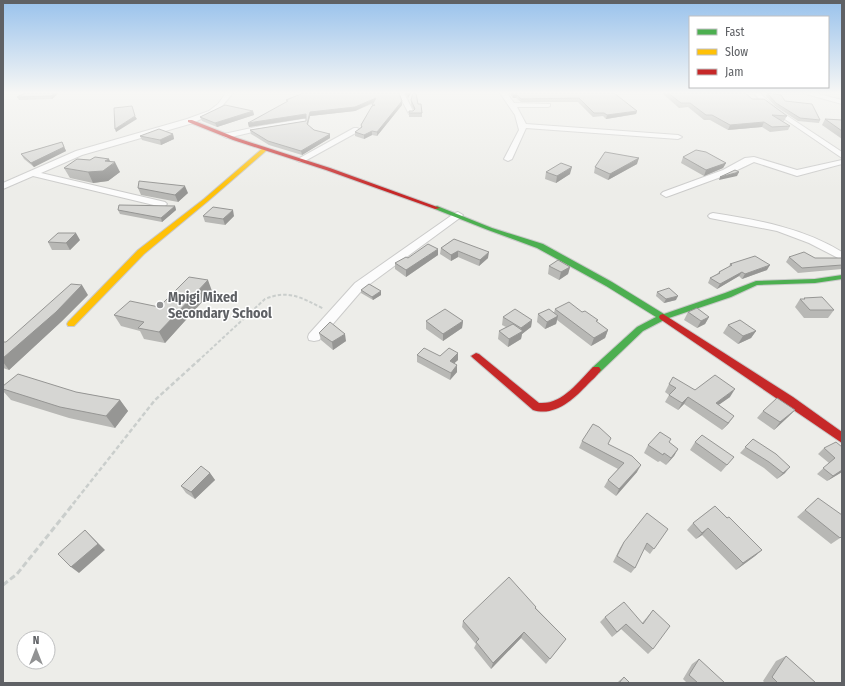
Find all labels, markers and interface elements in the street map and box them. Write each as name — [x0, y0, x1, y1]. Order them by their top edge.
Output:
legend — [689, 16, 829, 88]
text: Fast — [725, 25, 744, 39]
text: Slow — [725, 45, 748, 59]
text: Jam — [725, 65, 743, 79]
place label: Mpigi Mixed Secondary School — [168, 289, 272, 322]
marker: Mpigi Mixed Secondary School — [155, 300, 165, 310]
north arrow — [16, 630, 56, 670]
text: N — [33, 634, 39, 647]

